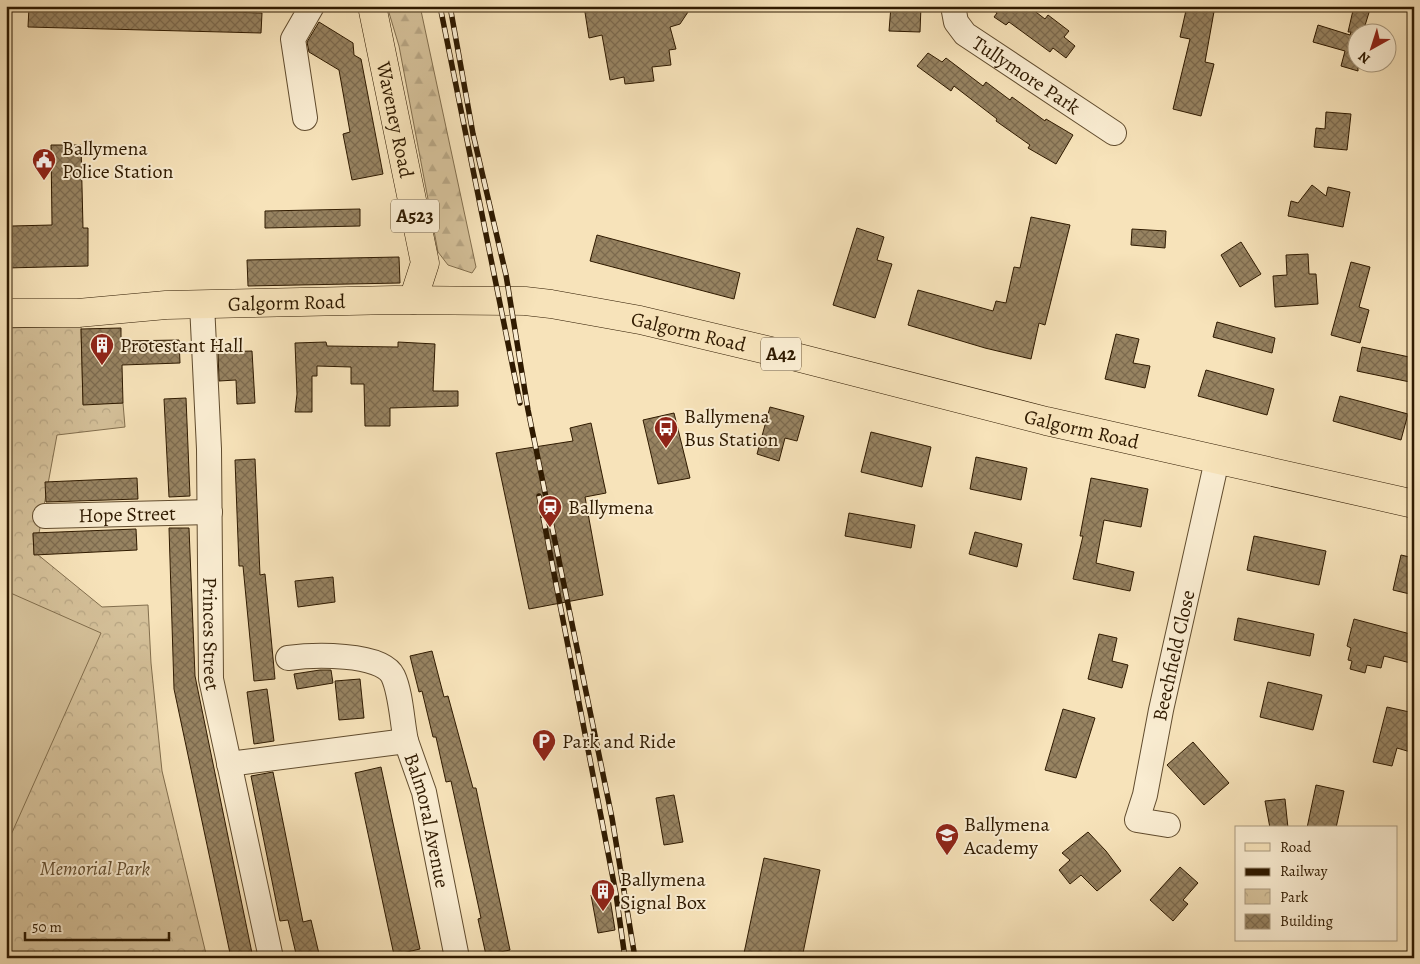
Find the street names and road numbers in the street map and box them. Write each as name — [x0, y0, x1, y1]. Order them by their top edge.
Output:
street label: Tullymore Park — [967, 29, 1086, 121]
street label: Waveney Road — [370, 58, 421, 180]
road number: A523 — [391, 200, 439, 232]
street label: Galgorm Road — [228, 288, 346, 317]
street label: Galgorm Road — [629, 305, 749, 358]
road number: A42 — [761, 338, 801, 370]
street label: Galgorm Road — [1021, 402, 1142, 455]
street label: Hope Street — [78, 499, 176, 529]
street label: Princes Street — [197, 577, 227, 694]
street label: Beechfield Close — [1146, 587, 1201, 723]
street label: Balmoral Avenue — [398, 749, 456, 890]

